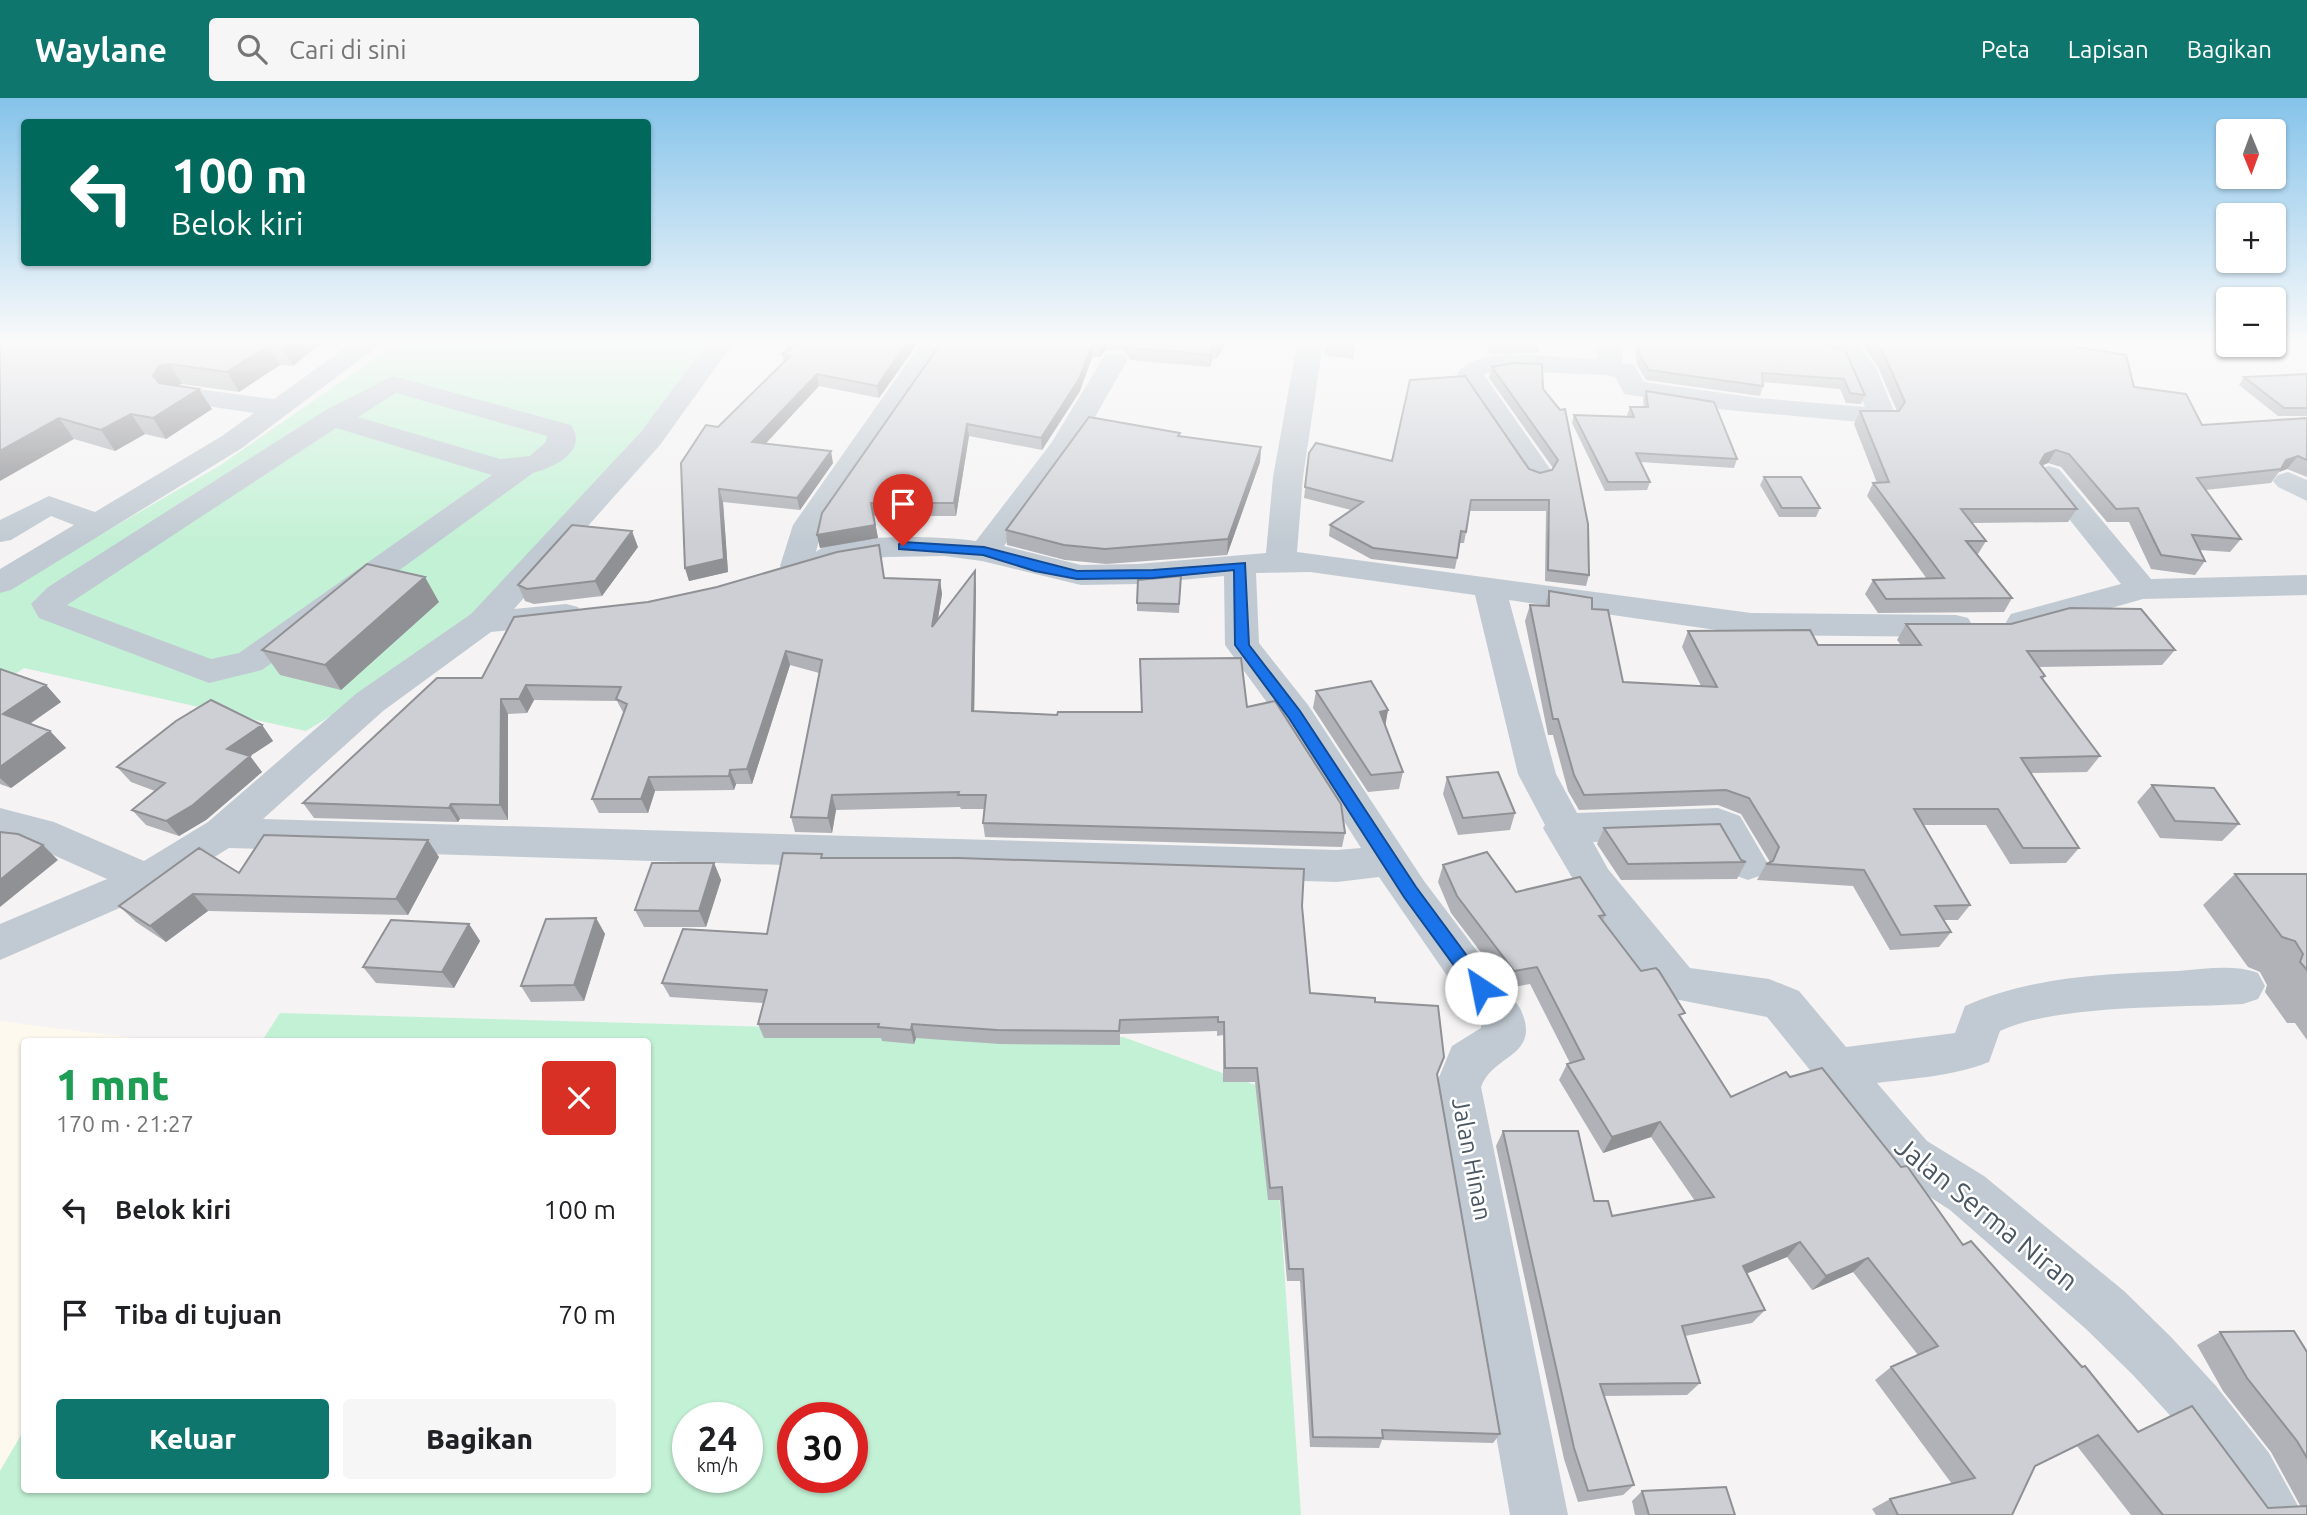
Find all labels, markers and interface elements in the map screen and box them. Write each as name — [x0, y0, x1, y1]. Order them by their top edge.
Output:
search box — [209, 18, 699, 81]
icon: search — [233, 30, 271, 68]
text: Waylane — [35, 31, 167, 68]
text: Cari di sini — [289, 35, 407, 64]
text: Peta — [1981, 36, 2030, 63]
text: Lapisan — [2068, 36, 2149, 63]
text: Bagikan — [2187, 36, 2272, 63]
north arrow — [2216, 119, 2286, 189]
map controls — [2216, 119, 2286, 357]
icon: left — [56, 147, 147, 238]
text: 100 m — [171, 147, 308, 202]
button: + — [2216, 203, 2286, 273]
text: Belok kiri — [171, 205, 303, 241]
button: − — [2216, 287, 2286, 357]
pin — [873, 474, 933, 546]
icon: arrive — [884, 485, 922, 523]
position arrow — [1444, 951, 1518, 1025]
text: 1 mnt — [56, 1061, 169, 1108]
button: close — [542, 1061, 616, 1135]
street label: Jalan Hinan — [1447, 1095, 1497, 1223]
text: 170 m · 21:27 — [56, 1111, 194, 1136]
street label: Jalan Serma Niran — [1889, 1130, 2085, 1296]
icon: left — [56, 1191, 94, 1229]
text: Belok kiri — [115, 1195, 231, 1224]
text: 100 m — [544, 1195, 616, 1224]
icon: arrive — [56, 1296, 94, 1334]
text: Tiba di tujuan — [115, 1300, 282, 1329]
text: 70 m — [558, 1300, 616, 1329]
button: Keluar — [56, 1399, 329, 1479]
button: Bagikan — [343, 1399, 616, 1479]
speed limit sign: 30 — [777, 1402, 868, 1493]
text: 24 — [698, 1418, 737, 1458]
text: km/h — [697, 1455, 738, 1475]

